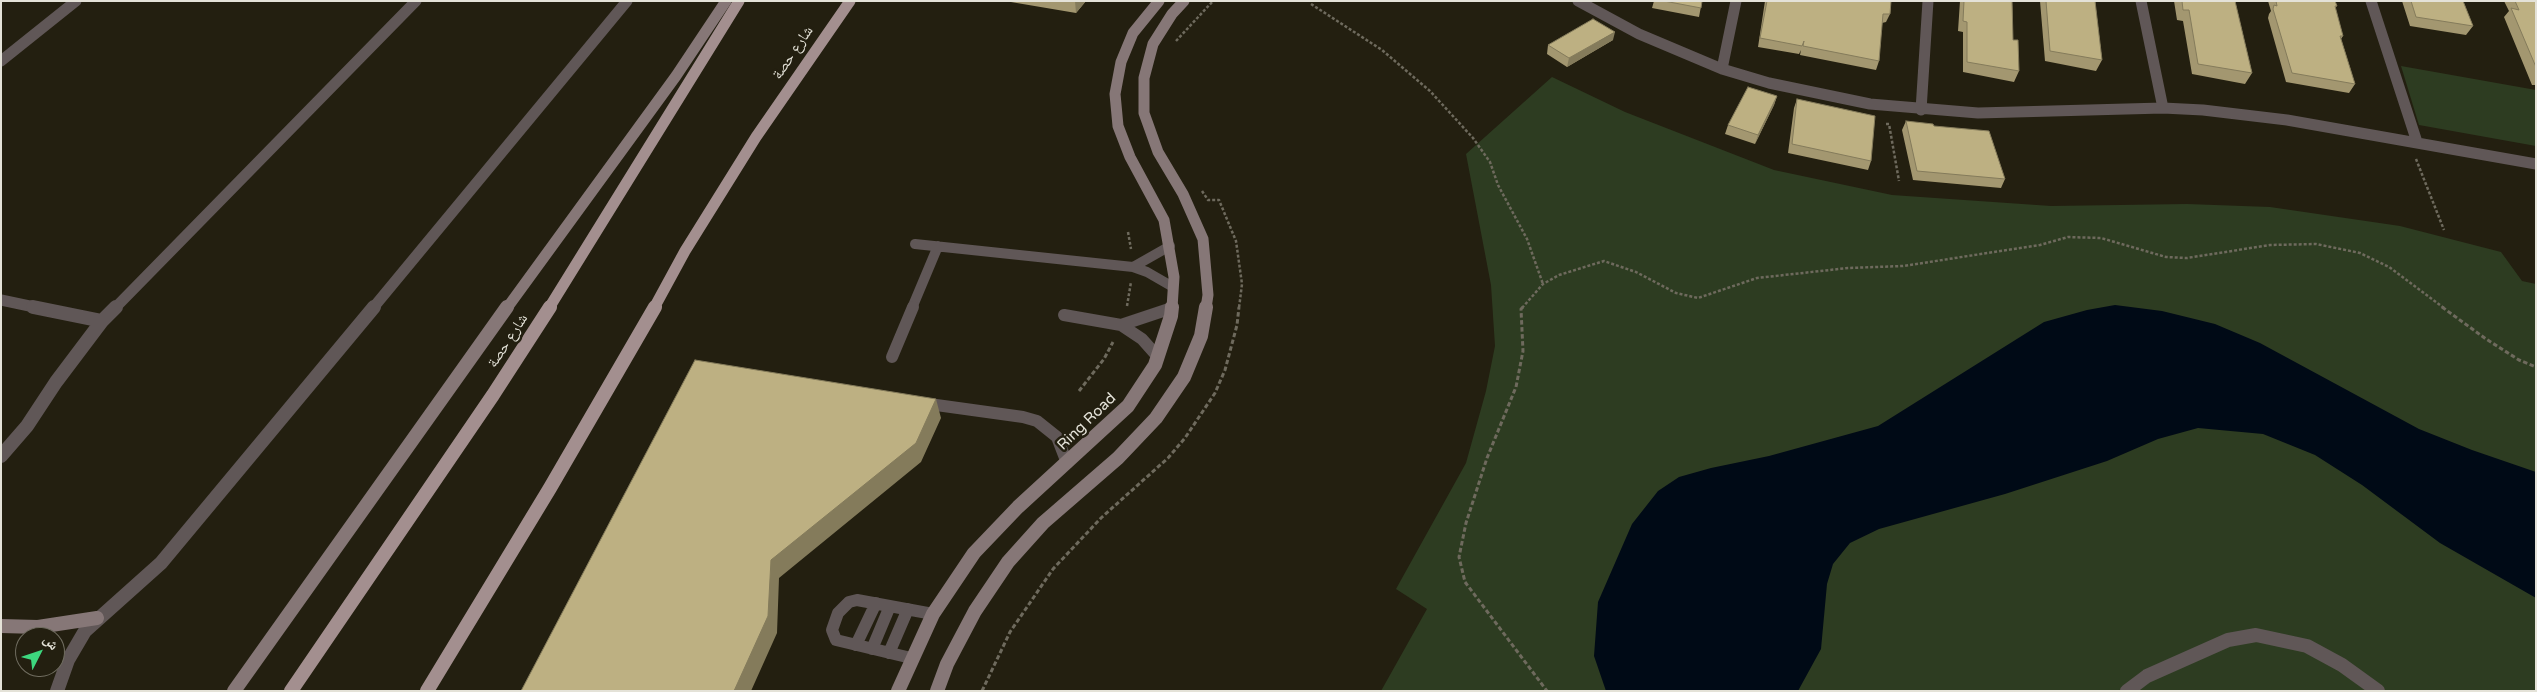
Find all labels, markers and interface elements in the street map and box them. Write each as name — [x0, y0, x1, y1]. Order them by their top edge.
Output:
street label: شارع حصة — [769, 23, 817, 83]
street label: شارع حصة — [484, 311, 532, 371]
street label: Ring Road — [1054, 390, 1120, 454]
north arrow — [15, 627, 65, 677]
text: ش — [40, 631, 62, 654]

